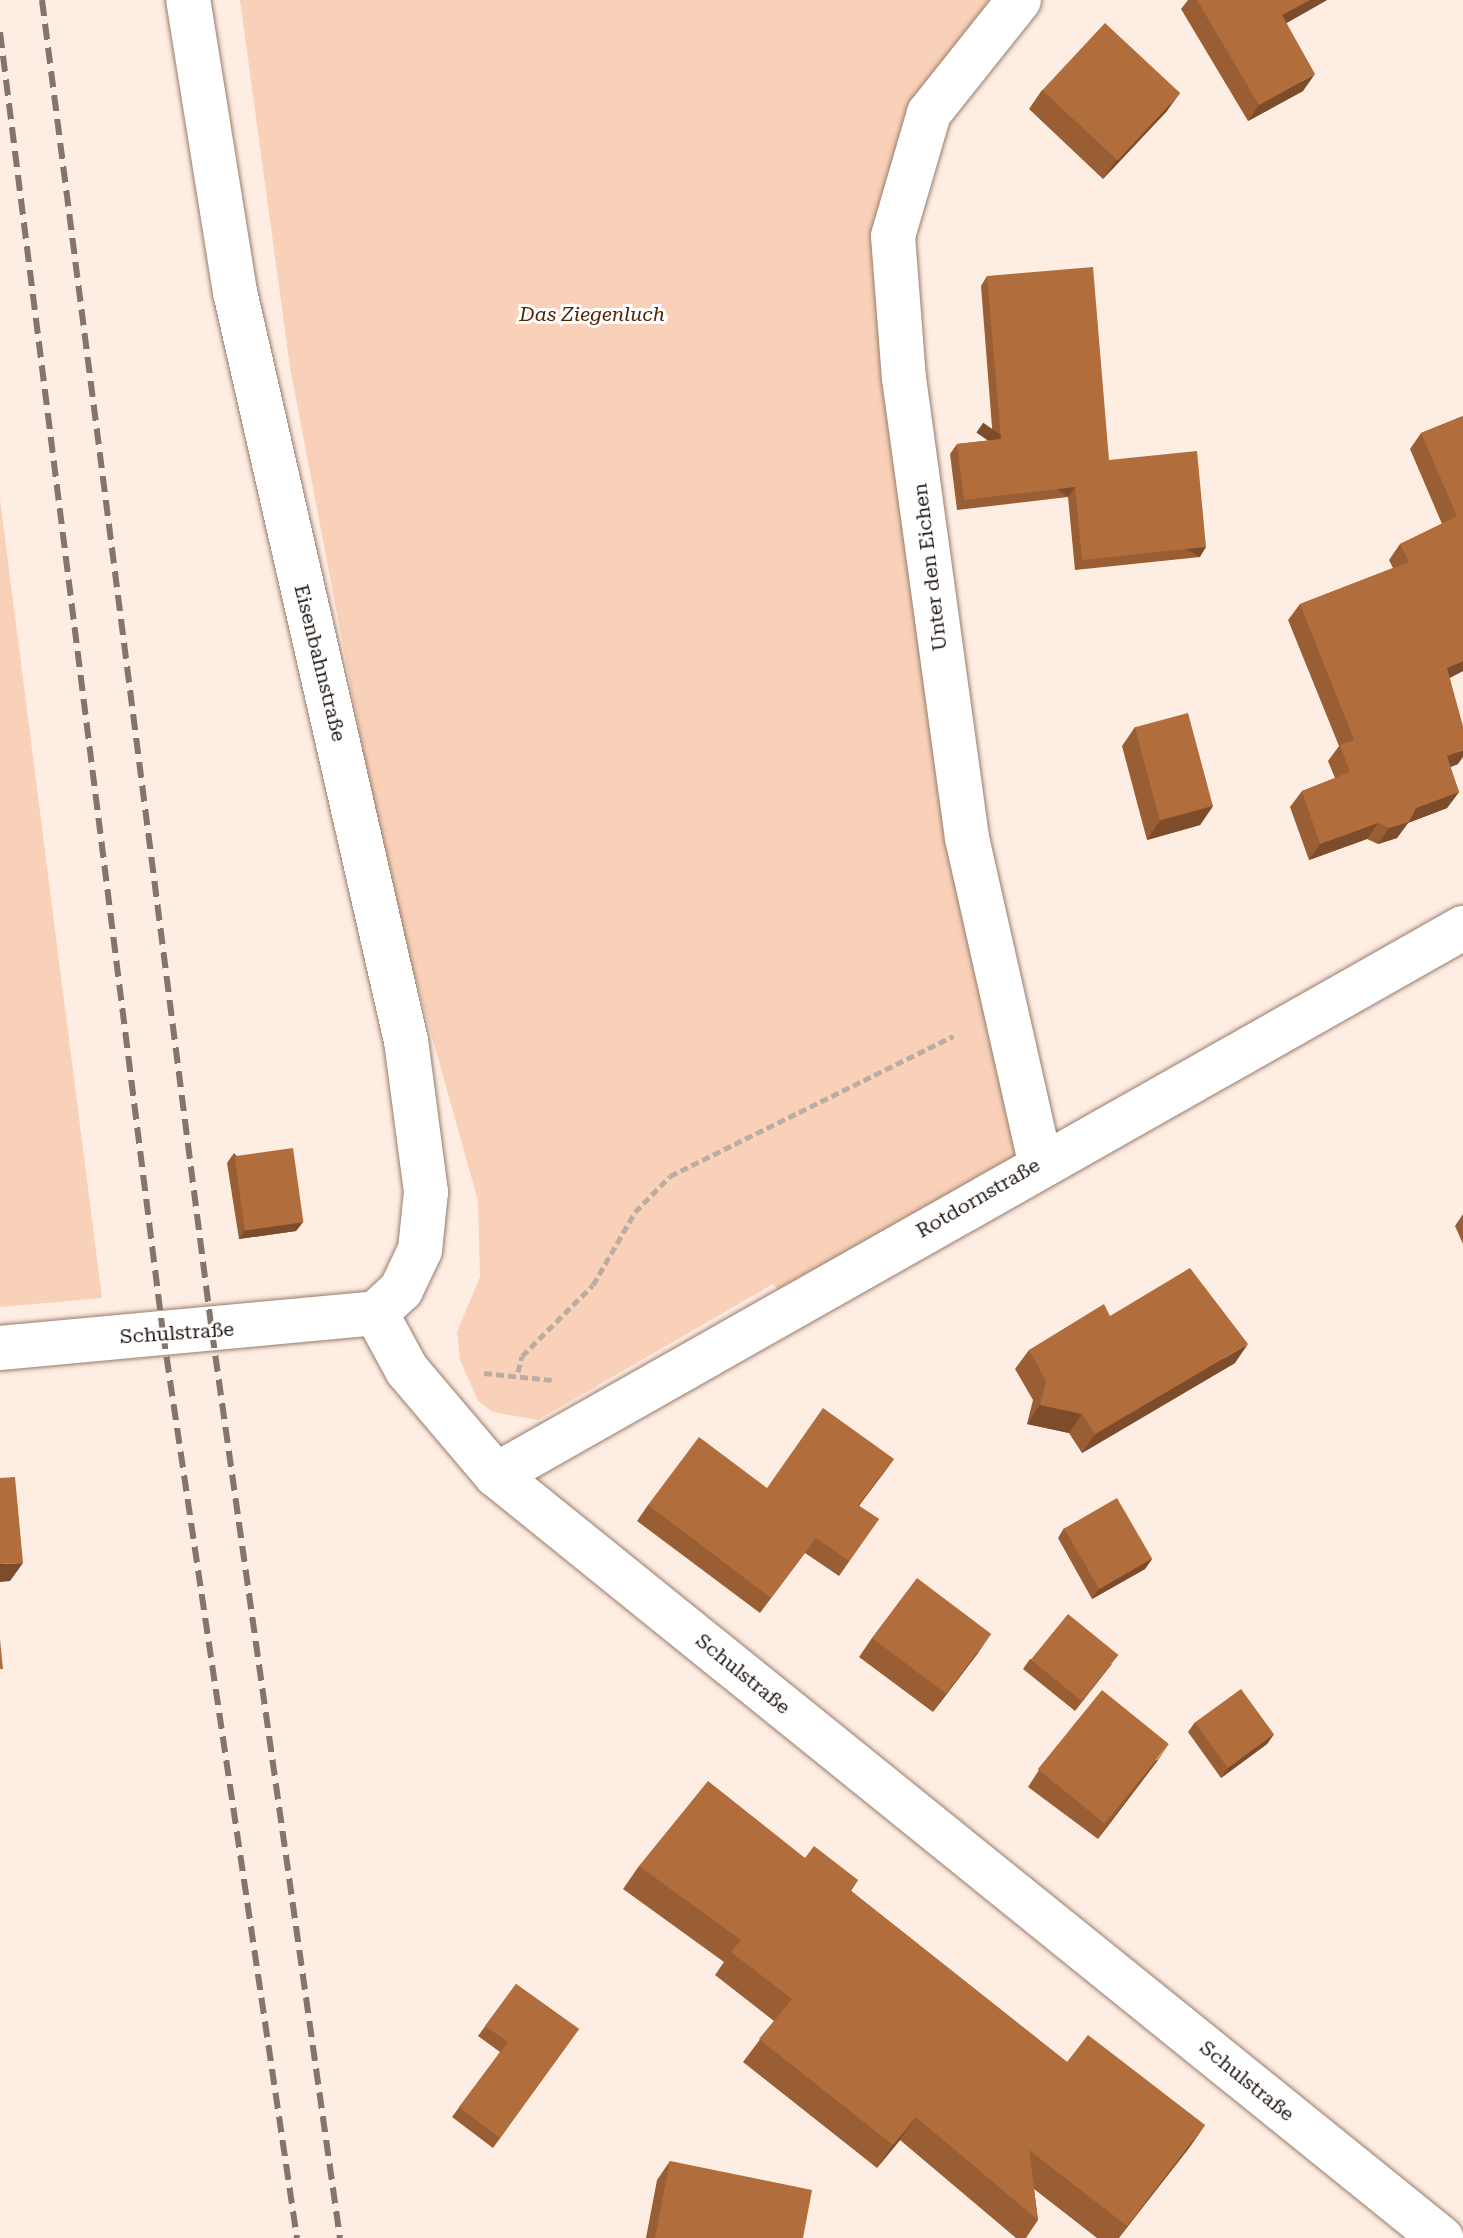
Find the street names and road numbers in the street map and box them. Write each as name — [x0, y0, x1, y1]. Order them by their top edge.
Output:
street label: Unter den Eichen — [908, 482, 952, 652]
street label: Eisenbahnstraße — [289, 582, 351, 744]
street label: Rotdornstraße — [912, 1153, 1044, 1243]
street label: Schulstraße — [119, 1317, 235, 1349]
street label: Schulstraße — [691, 1629, 795, 1719]
street label: Schulstraße — [1195, 2036, 1299, 2126]

